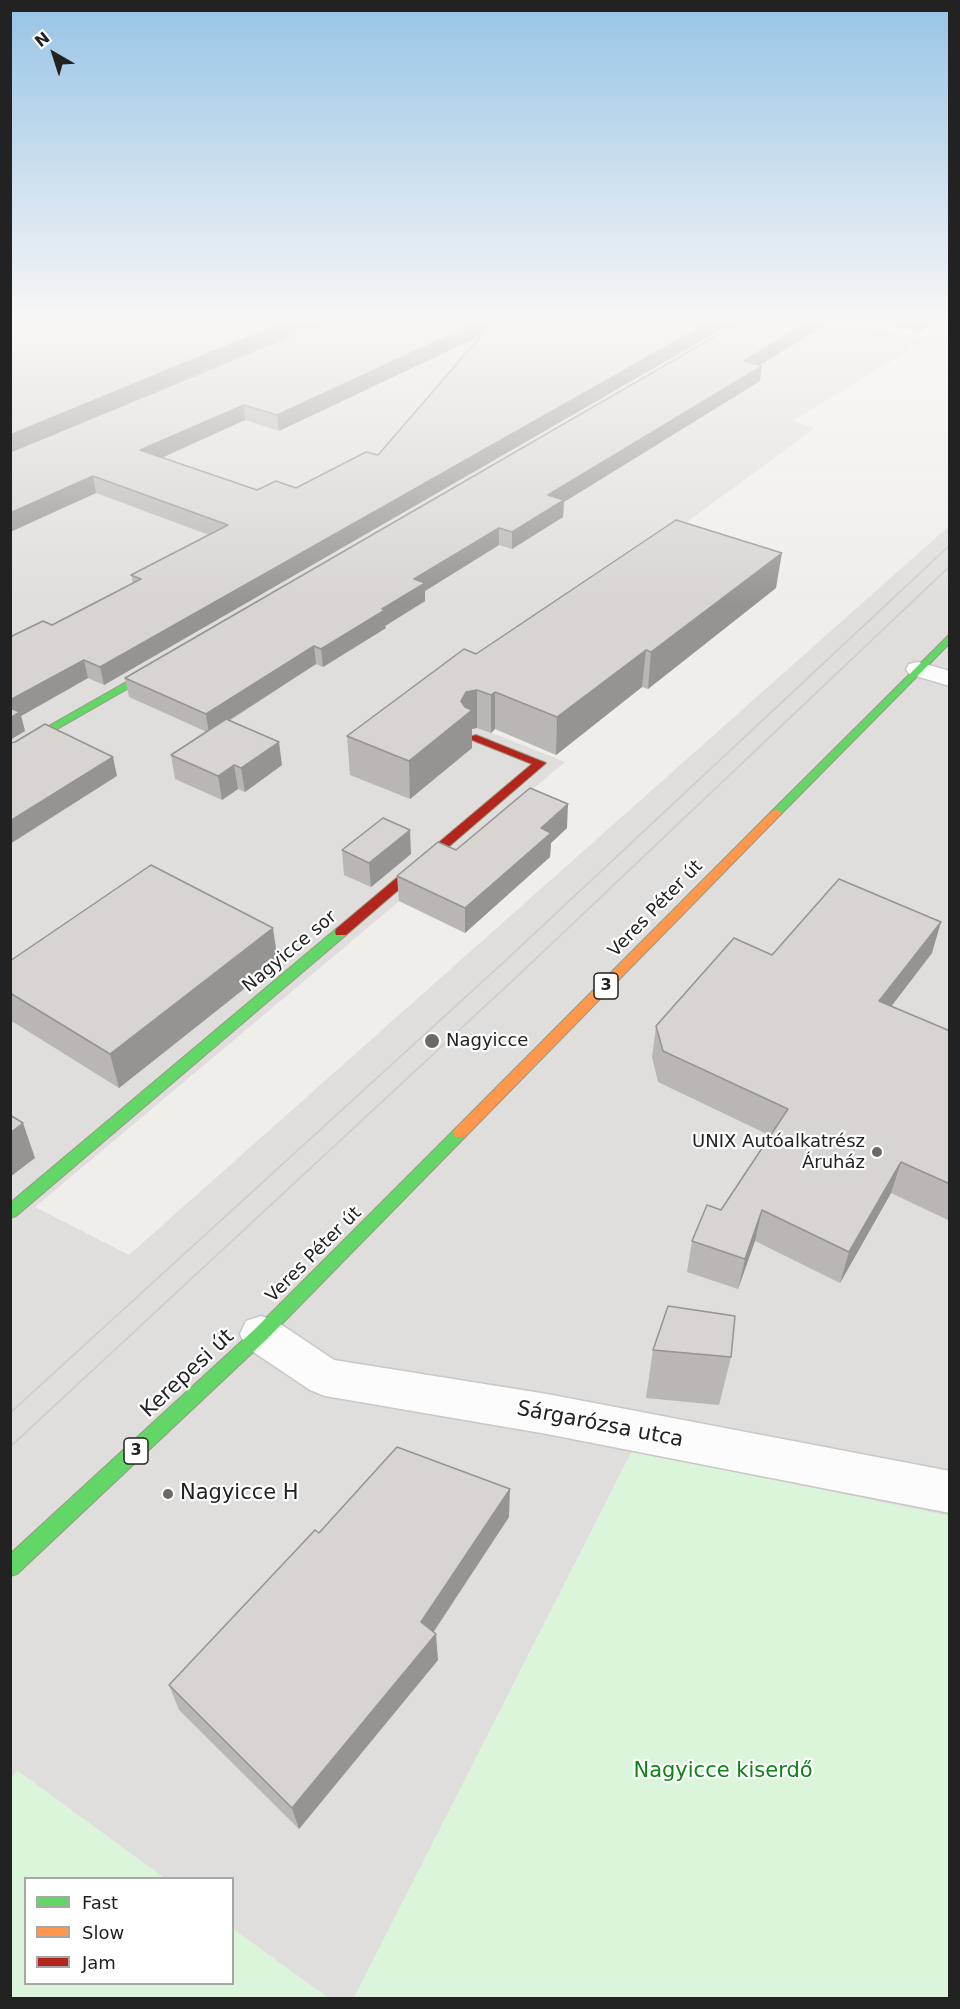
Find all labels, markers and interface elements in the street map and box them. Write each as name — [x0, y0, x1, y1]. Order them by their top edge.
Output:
north arrow — [24, 24, 84, 84]
text: N — [31, 28, 54, 51]
street label: Veres Péter út — [604, 856, 708, 962]
street label: Nagyicce sor — [239, 906, 341, 998]
road number: 3 — [594, 973, 618, 999]
place label: Nagyicce — [446, 1030, 528, 1052]
marker: Nagyicce — [423, 1032, 441, 1050]
place label: UNIX Autóalkatrész Áruház — [692, 1131, 865, 1174]
marker: UNIX Autóalkatrész Áruház — [870, 1145, 884, 1159]
street label: Veres Péter út — [262, 1203, 366, 1307]
street label: Kerepesi út — [136, 1325, 240, 1423]
street label: Sárgarózsa utca — [515, 1396, 685, 1454]
road number: 3 — [124, 1438, 148, 1464]
place label: Nagyicce H — [180, 1481, 299, 1507]
marker: Nagyicce H — [161, 1487, 175, 1501]
park label: Nagyicce kiserdő — [633, 1759, 813, 1785]
legend — [24, 1877, 234, 1985]
text: Fast — [82, 1892, 118, 1913]
text: Slow — [82, 1922, 124, 1943]
text: Jam — [82, 1952, 116, 1973]

